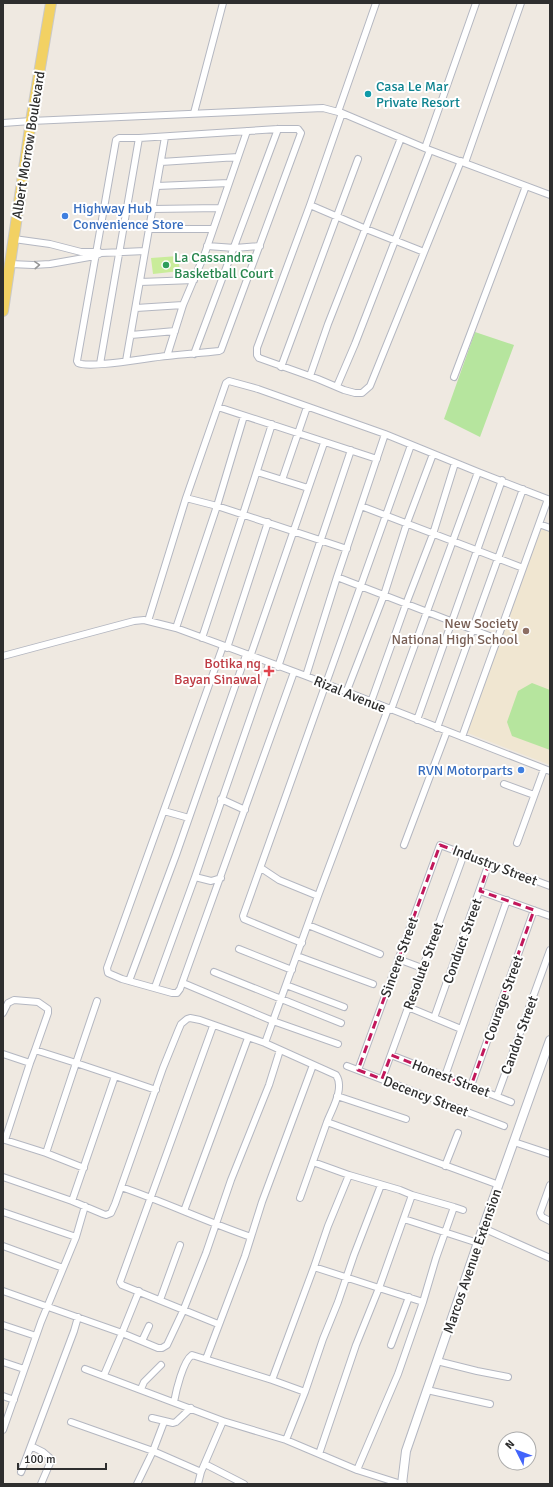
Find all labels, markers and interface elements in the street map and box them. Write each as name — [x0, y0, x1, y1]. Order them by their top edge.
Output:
street label: Albert Morrow Boulevard — [8, 70, 49, 220]
place label: Casa Le Mar Private Resort — [376, 78, 460, 111]
marker: Casa Le Mar Private Resort — [363, 89, 373, 99]
place label: Highway Hub Convenience Store — [73, 200, 184, 233]
marker: Highway Hub Convenience Store — [60, 211, 70, 221]
place label: La Cassandra Basketball Court — [174, 249, 274, 282]
one-way arrow — [34, 260, 41, 269]
marker: La Cassandra Basketball Court — [161, 260, 171, 270]
place label: New Society National High School — [392, 615, 518, 648]
marker: New Society National High School — [521, 626, 531, 636]
place label: Botika ng Bayan Sinawal — [174, 655, 261, 688]
marker: Botika ng Bayan Sinawal — [264, 666, 274, 676]
street label: Rizal Avenue — [311, 672, 388, 717]
place label: RVN Motorparts — [418, 762, 513, 779]
marker: RVN Motorparts — [516, 765, 526, 775]
street label: Industry Street — [450, 841, 540, 889]
street label: Conduct Street — [439, 896, 486, 986]
street label: Sincere Street — [377, 915, 422, 1000]
street label: Resolute Street — [400, 920, 447, 1012]
street label: Courage Street — [480, 953, 527, 1043]
street label: Candor Street — [497, 993, 542, 1077]
street label: Honest Street — [410, 1056, 492, 1101]
street label: Decency Street — [381, 1072, 471, 1121]
street label: Marcos Avenue Extension — [440, 1187, 505, 1336]
north arrow — [497, 1431, 537, 1471]
text: N — [503, 1437, 517, 1452]
scale bar — [18, 1445, 106, 1471]
text: 100 m — [24, 1452, 56, 1467]

